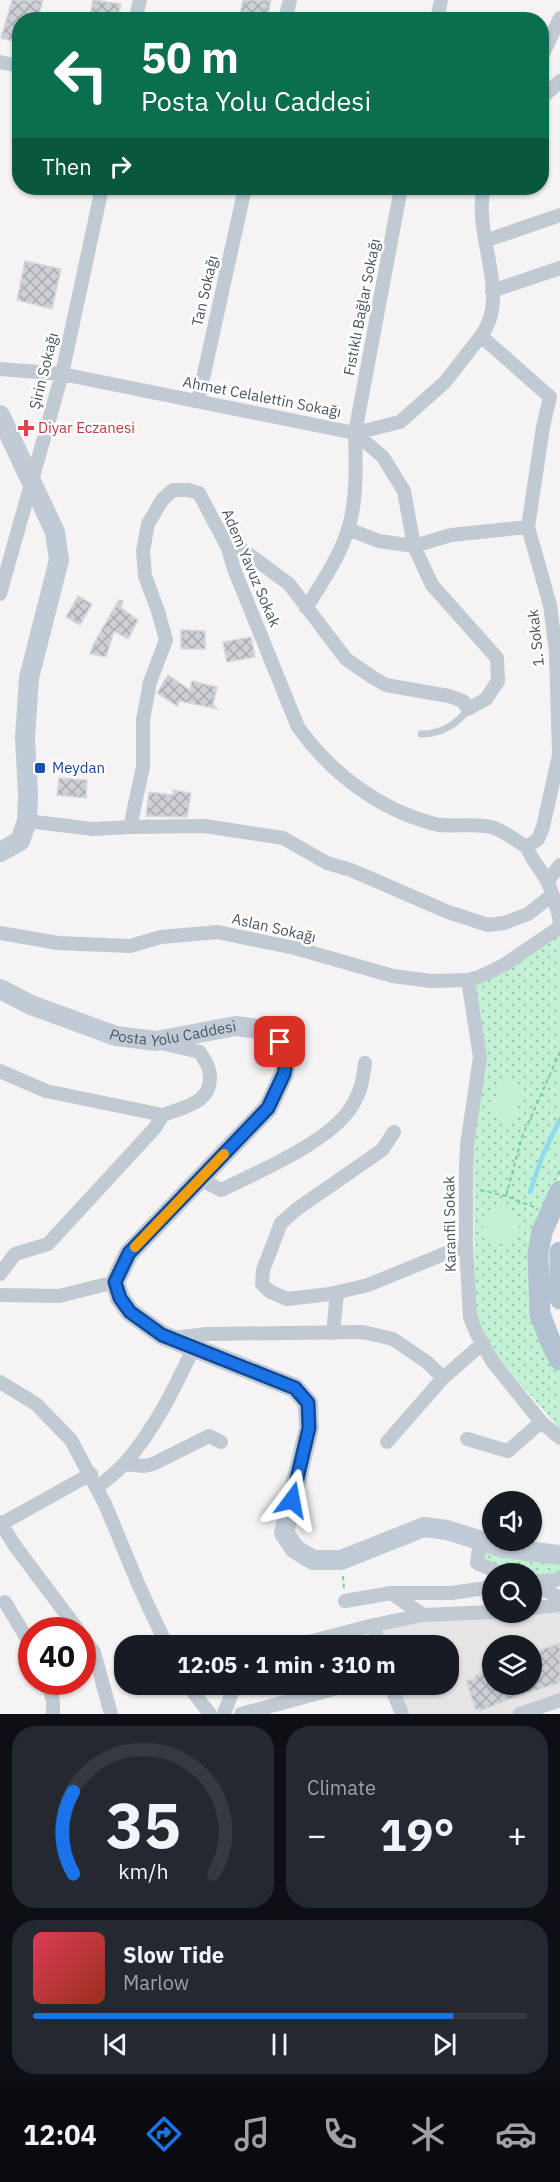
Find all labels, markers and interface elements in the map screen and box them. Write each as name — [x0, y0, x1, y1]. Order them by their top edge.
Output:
text: 50 m — [141, 30, 239, 85]
icon: left — [42, 36, 120, 114]
text: Posta Yolu Caddesi — [141, 83, 371, 118]
icon: right — [104, 150, 137, 183]
text: Then — [42, 152, 92, 181]
street label: Fıstıklı Bağlar Sokağı — [339, 237, 384, 377]
street label: Tan Sokağı — [187, 254, 222, 328]
street label: Şirin Sokağı — [25, 331, 62, 411]
street label: Ahmet Celalettin Sokağı — [181, 372, 343, 421]
place label: Diyar Eczanesi — [38, 418, 135, 437]
marker: Diyar Eczanesi — [19, 421, 33, 435]
street label: Adem Yavuz Sokak — [218, 506, 285, 630]
street label: 1. Sokak — [523, 608, 548, 668]
place label: Meydan — [52, 758, 105, 777]
marker: Meydan — [33, 761, 47, 775]
street label: Aslan Sokağı — [230, 909, 318, 946]
street label: Posta Yolu Caddesi — [107, 1016, 238, 1050]
pin — [254, 1016, 305, 1067]
icon: arrive — [263, 1025, 296, 1058]
street label: Karanfil Sokak — [439, 1176, 460, 1272]
position arrow — [260, 1468, 324, 1532]
map controls — [482, 1491, 542, 1695]
button: sound — [482, 1491, 542, 1551]
button: search — [482, 1563, 542, 1623]
speed limit sign: 40 — [18, 1617, 96, 1695]
button: layers — [482, 1635, 542, 1695]
text: 12:05 · 1 min · 310 m — [177, 1650, 396, 1679]
text: Climate — [307, 1774, 376, 1801]
text: 35 — [106, 1784, 180, 1865]
text: 19° — [379, 1805, 455, 1863]
text: − — [307, 1813, 327, 1856]
text: + — [507, 1813, 527, 1856]
text: km/h — [118, 1857, 168, 1885]
text: Slow Tide — [123, 1940, 224, 1969]
text: Marlow — [123, 1969, 189, 1996]
icon: previous — [99, 2028, 132, 2061]
icon: pause — [263, 2028, 296, 2061]
icon: next — [428, 2028, 461, 2061]
icon: directions — [143, 2113, 185, 2155]
icon: music — [231, 2113, 273, 2155]
icon: phone — [319, 2113, 361, 2155]
icon: climate — [407, 2113, 449, 2155]
icon: car — [495, 2113, 537, 2155]
text: 12:04 — [23, 2117, 97, 2152]

